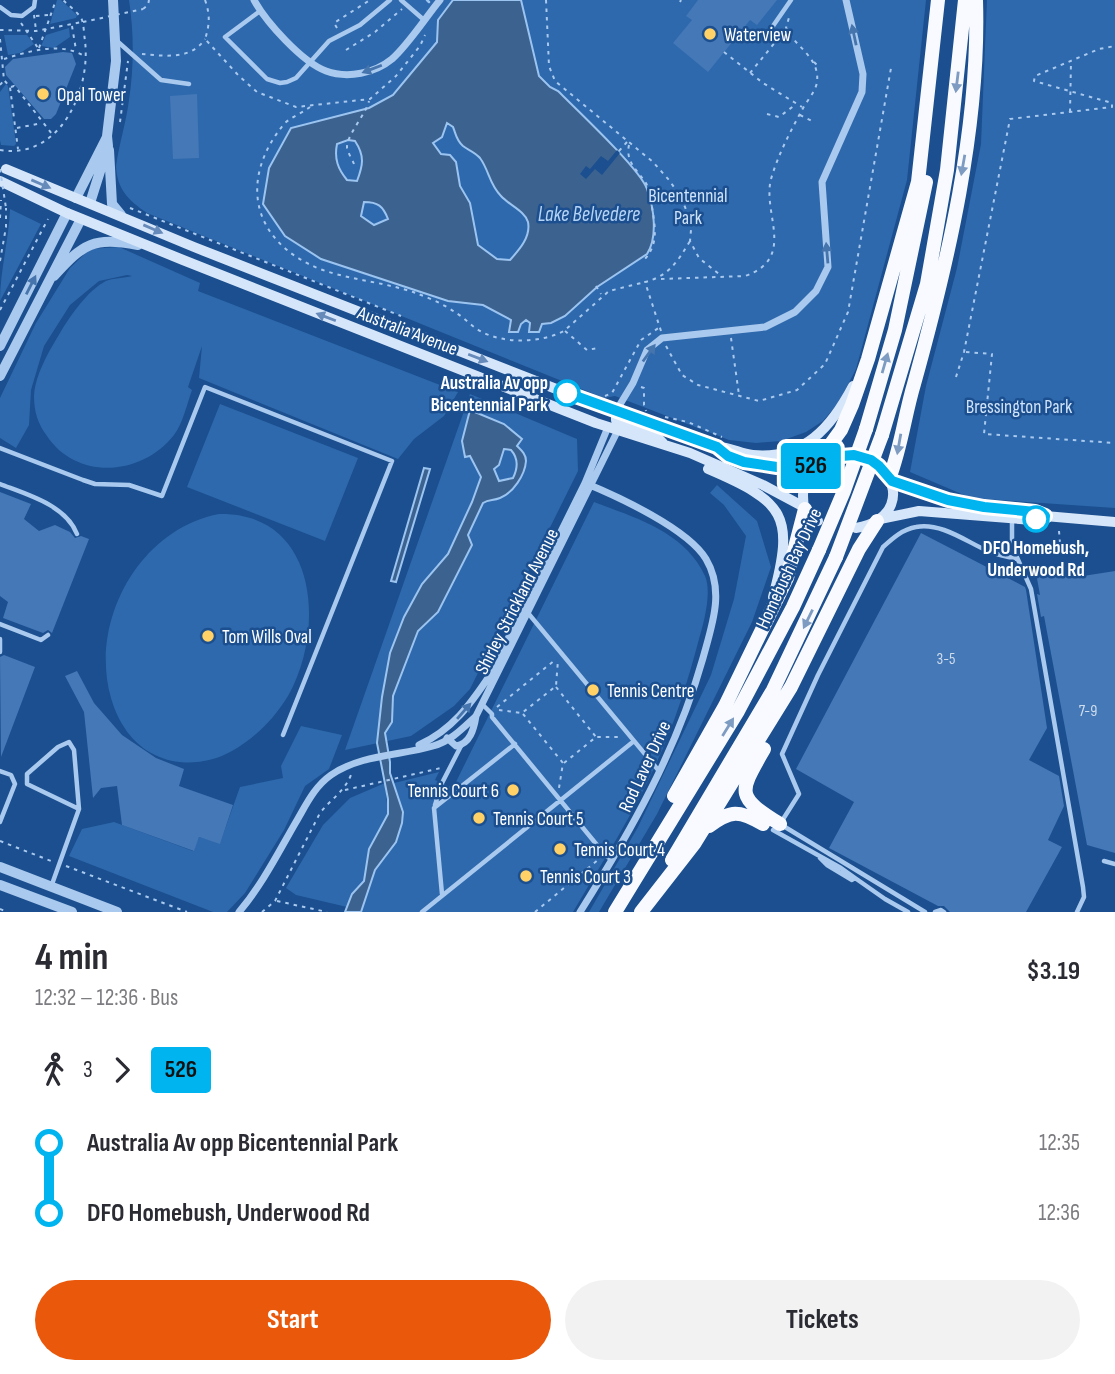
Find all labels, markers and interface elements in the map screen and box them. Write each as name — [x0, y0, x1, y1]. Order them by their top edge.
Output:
place label: Waterview — [724, 24, 792, 47]
one-way arrow — [848, 24, 859, 46]
marker: Waterview — [702, 26, 718, 42]
one-way arrow — [361, 63, 382, 74]
one-way arrow — [952, 71, 963, 93]
place label: Opal Tower — [57, 84, 127, 107]
marker: Opal Tower — [35, 86, 51, 102]
one-way arrow — [957, 155, 968, 177]
one-way arrow — [30, 179, 51, 190]
park label: Bicentennial Park — [648, 185, 728, 230]
water label: Lake Belvedere — [538, 202, 640, 227]
one-way arrow — [142, 224, 163, 235]
one-way arrow — [821, 242, 832, 264]
one-way arrow — [25, 275, 36, 295]
street label: Australia Avenue — [353, 301, 461, 361]
one-way arrow — [316, 311, 337, 322]
one-way arrow — [642, 343, 656, 362]
one-way arrow — [467, 353, 488, 364]
one-way arrow — [880, 353, 890, 374]
place label: Australia Av opp Bicentennial Park — [431, 372, 548, 417]
marker: Australia Av opp Bicentennial Park — [554, 380, 580, 406]
park label: Bressington Park — [966, 396, 1073, 419]
one-way arrow — [893, 433, 904, 455]
line badge: 526 — [771, 443, 851, 489]
text: 526 — [795, 451, 827, 480]
street label: Homebush Bay Drive — [751, 505, 827, 633]
marker: DFO Homebush, Underwood Rd — [1023, 506, 1049, 532]
street label: Shirley Strickland Avenue — [471, 525, 564, 679]
place label: DFO Homebush, Underwood Rd — [983, 537, 1089, 582]
one-way arrow — [802, 609, 814, 629]
place label: Tom Wills Oval — [222, 626, 312, 649]
marker: Tom Wills Oval — [200, 628, 216, 644]
house number: 3-5 — [936, 650, 956, 669]
place label: Tennis Centre — [607, 680, 694, 703]
marker: Tennis Centre — [585, 682, 601, 698]
house number: 7-9 — [1079, 702, 1097, 721]
one-way arrow — [456, 703, 471, 720]
street label: Rod Laver Drive — [614, 717, 677, 816]
one-way arrow — [722, 718, 735, 737]
place label: Tennis Court 6 — [408, 780, 499, 803]
marker: Tennis Court 6 — [505, 782, 521, 798]
place label: Tennis Court 5 — [493, 808, 584, 831]
marker: Tennis Court 5 — [471, 810, 487, 826]
place label: Tennis Court 4 — [574, 839, 665, 862]
marker: Tennis Court 4 — [552, 841, 568, 857]
place label: Tennis Court 3 — [540, 866, 631, 889]
marker: Tennis Court 3 — [518, 868, 534, 884]
text: 4 min — [35, 935, 108, 980]
text: $3.19 — [1026, 956, 1080, 987]
text: 12:32 – 12:36 · Bus — [35, 984, 178, 1012]
icon: walk — [35, 1051, 73, 1089]
icon: forward — [103, 1051, 141, 1089]
text: 526 — [165, 1055, 197, 1084]
text: 3 — [83, 1056, 93, 1084]
text: Australia Av opp Bicentennial Park — [87, 1128, 398, 1159]
text: 12:35 — [1039, 1129, 1080, 1157]
text: DFO Homebush, Underwood Rd — [87, 1198, 370, 1229]
text: 12:36 — [1038, 1199, 1080, 1227]
button: Start — [35, 1280, 551, 1360]
button: Tickets — [565, 1280, 1080, 1360]

